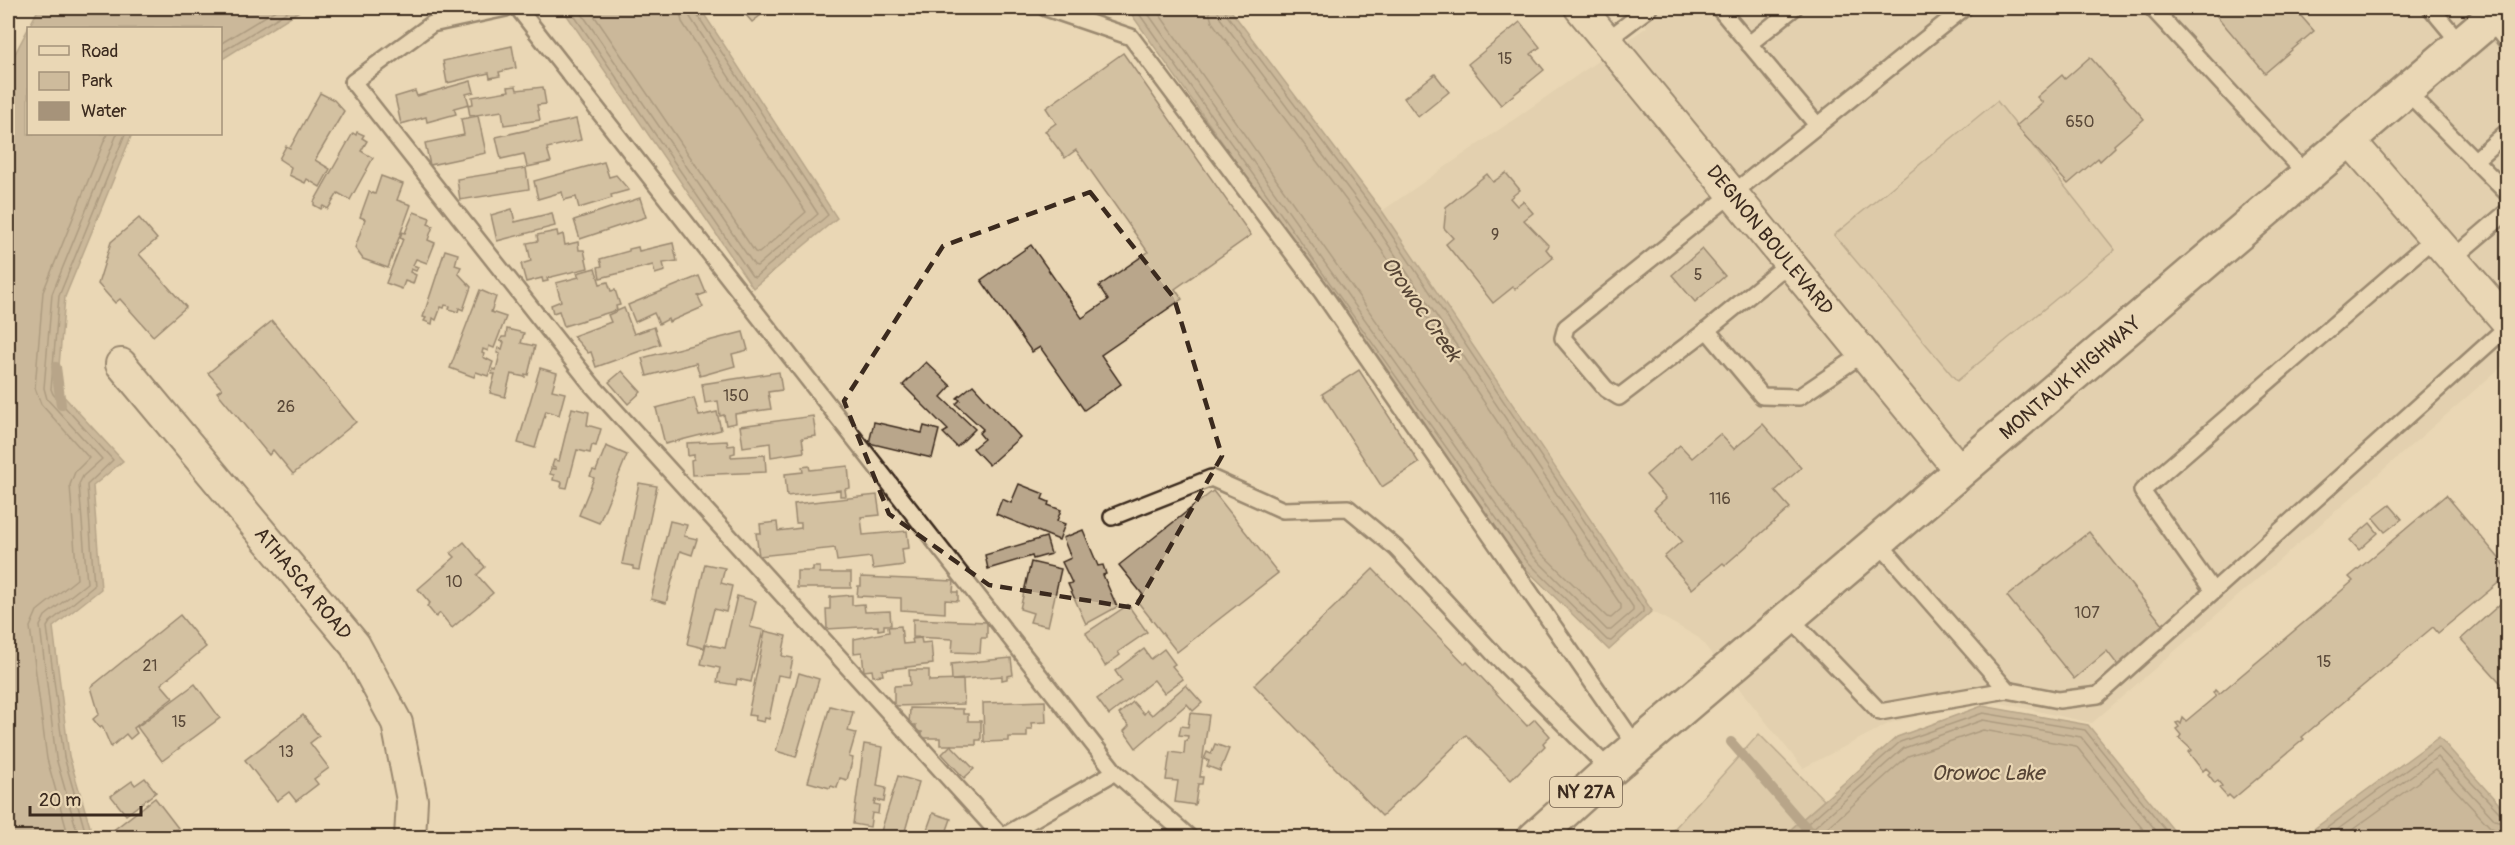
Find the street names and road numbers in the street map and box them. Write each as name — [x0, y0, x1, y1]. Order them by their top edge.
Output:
street label: DEGNON BOULEVARD — [1701, 160, 1839, 320]
street label: MONTAUK HIGHWAY — [1994, 310, 2146, 445]
street label: ATHASCA ROAD — [249, 521, 358, 645]
road number: NY 27A — [1550, 777, 1622, 807]

